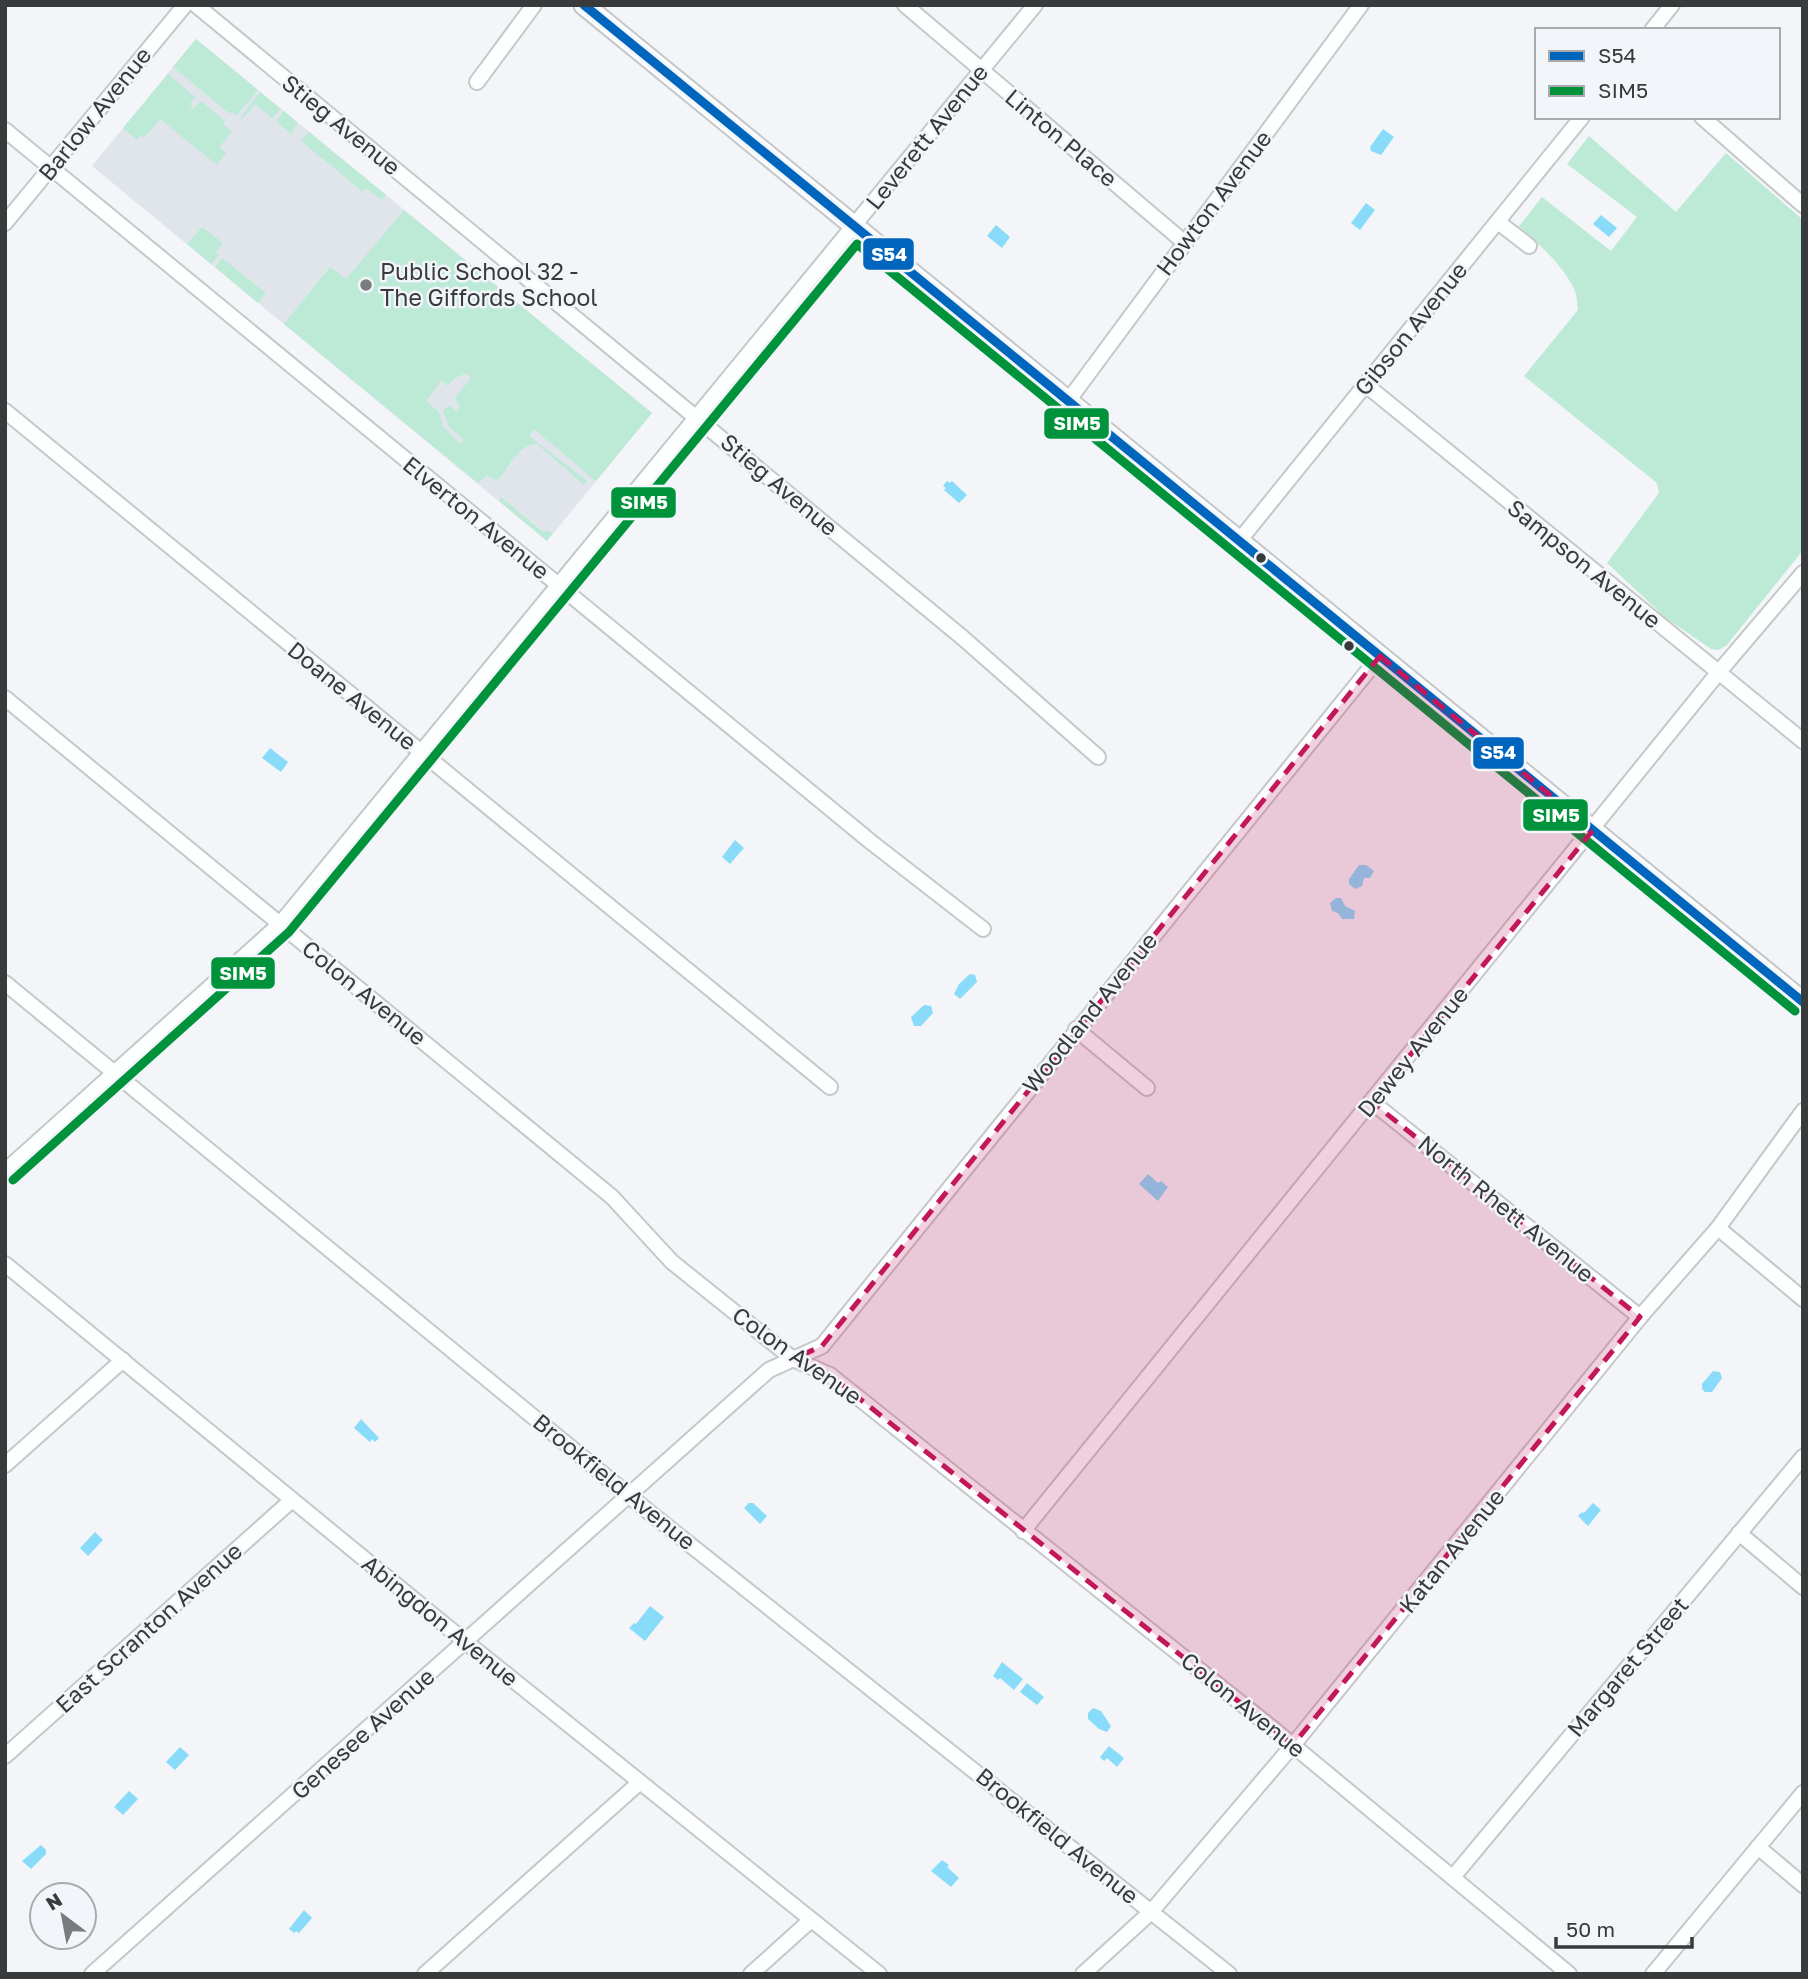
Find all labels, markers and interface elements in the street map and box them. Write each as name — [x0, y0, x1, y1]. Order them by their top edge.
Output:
legend — [1535, 28, 1780, 119]
street label: Barlow Avenue — [32, 41, 157, 186]
text: S54 — [1598, 42, 1636, 68]
street label: Leverett Avenue — [859, 58, 993, 215]
street label: Stieg Avenue — [277, 68, 406, 180]
text: SIM5 — [1598, 77, 1648, 103]
street label: Linton Place — [1000, 82, 1123, 192]
street label: Howton Avenue — [1150, 124, 1277, 280]
line badge: S54 — [862, 237, 915, 271]
text: S54 — [871, 242, 907, 265]
street label: Gibson Avenue — [1348, 256, 1473, 401]
place label: Public School 32 - The Giffords School — [380, 257, 598, 311]
marker: Public School 32 - The Giffords School — [358, 277, 374, 293]
line badge: SIM5 — [1043, 407, 1110, 440]
text: SIM5 — [1053, 411, 1101, 434]
street label: Stieg Avenue — [715, 427, 844, 541]
street label: Elverton Avenue — [398, 450, 555, 585]
line badge: SIM5 — [610, 486, 677, 519]
text: SIM5 — [620, 490, 668, 513]
street label: Sampson Avenue — [1502, 493, 1667, 634]
unlabelled marker — [1254, 551, 1268, 565]
street label: Doane Avenue — [283, 635, 423, 756]
unlabelled marker — [1342, 639, 1356, 653]
line badge: S54 — [1472, 736, 1525, 770]
text: S54 — [1480, 740, 1516, 763]
line badge: SIM5 — [1522, 798, 1589, 832]
text: SIM5 — [1532, 803, 1580, 826]
street label: Woodland Avenue — [1016, 926, 1163, 1098]
street label: Colon Avenue — [297, 934, 432, 1051]
line badge: SIM5 — [210, 956, 276, 990]
text: SIM5 — [219, 961, 267, 984]
street label: Dewey Avenue — [1351, 980, 1474, 1122]
street label: North Rhett Avenue — [1413, 1129, 1600, 1288]
street label: Colon Avenue — [728, 1300, 868, 1410]
street label: Brookfield Avenue — [528, 1407, 701, 1555]
street label: Katan Avenue — [1393, 1483, 1510, 1618]
street label: East Scranton Avenue — [49, 1536, 247, 1718]
street label: Abingdon Avenue — [357, 1549, 524, 1692]
street label: Margaret Street — [1561, 1591, 1694, 1742]
street label: Colon Avenue — [1176, 1646, 1311, 1763]
street label: Genesee Avenue — [285, 1662, 440, 1805]
street label: Brookfield Avenue — [971, 1761, 1144, 1909]
north arrow — [28, 1881, 98, 1951]
text: N — [42, 1888, 66, 1915]
scale bar — [1556, 1906, 1692, 1950]
text: 50 m — [1566, 1916, 1615, 1942]

